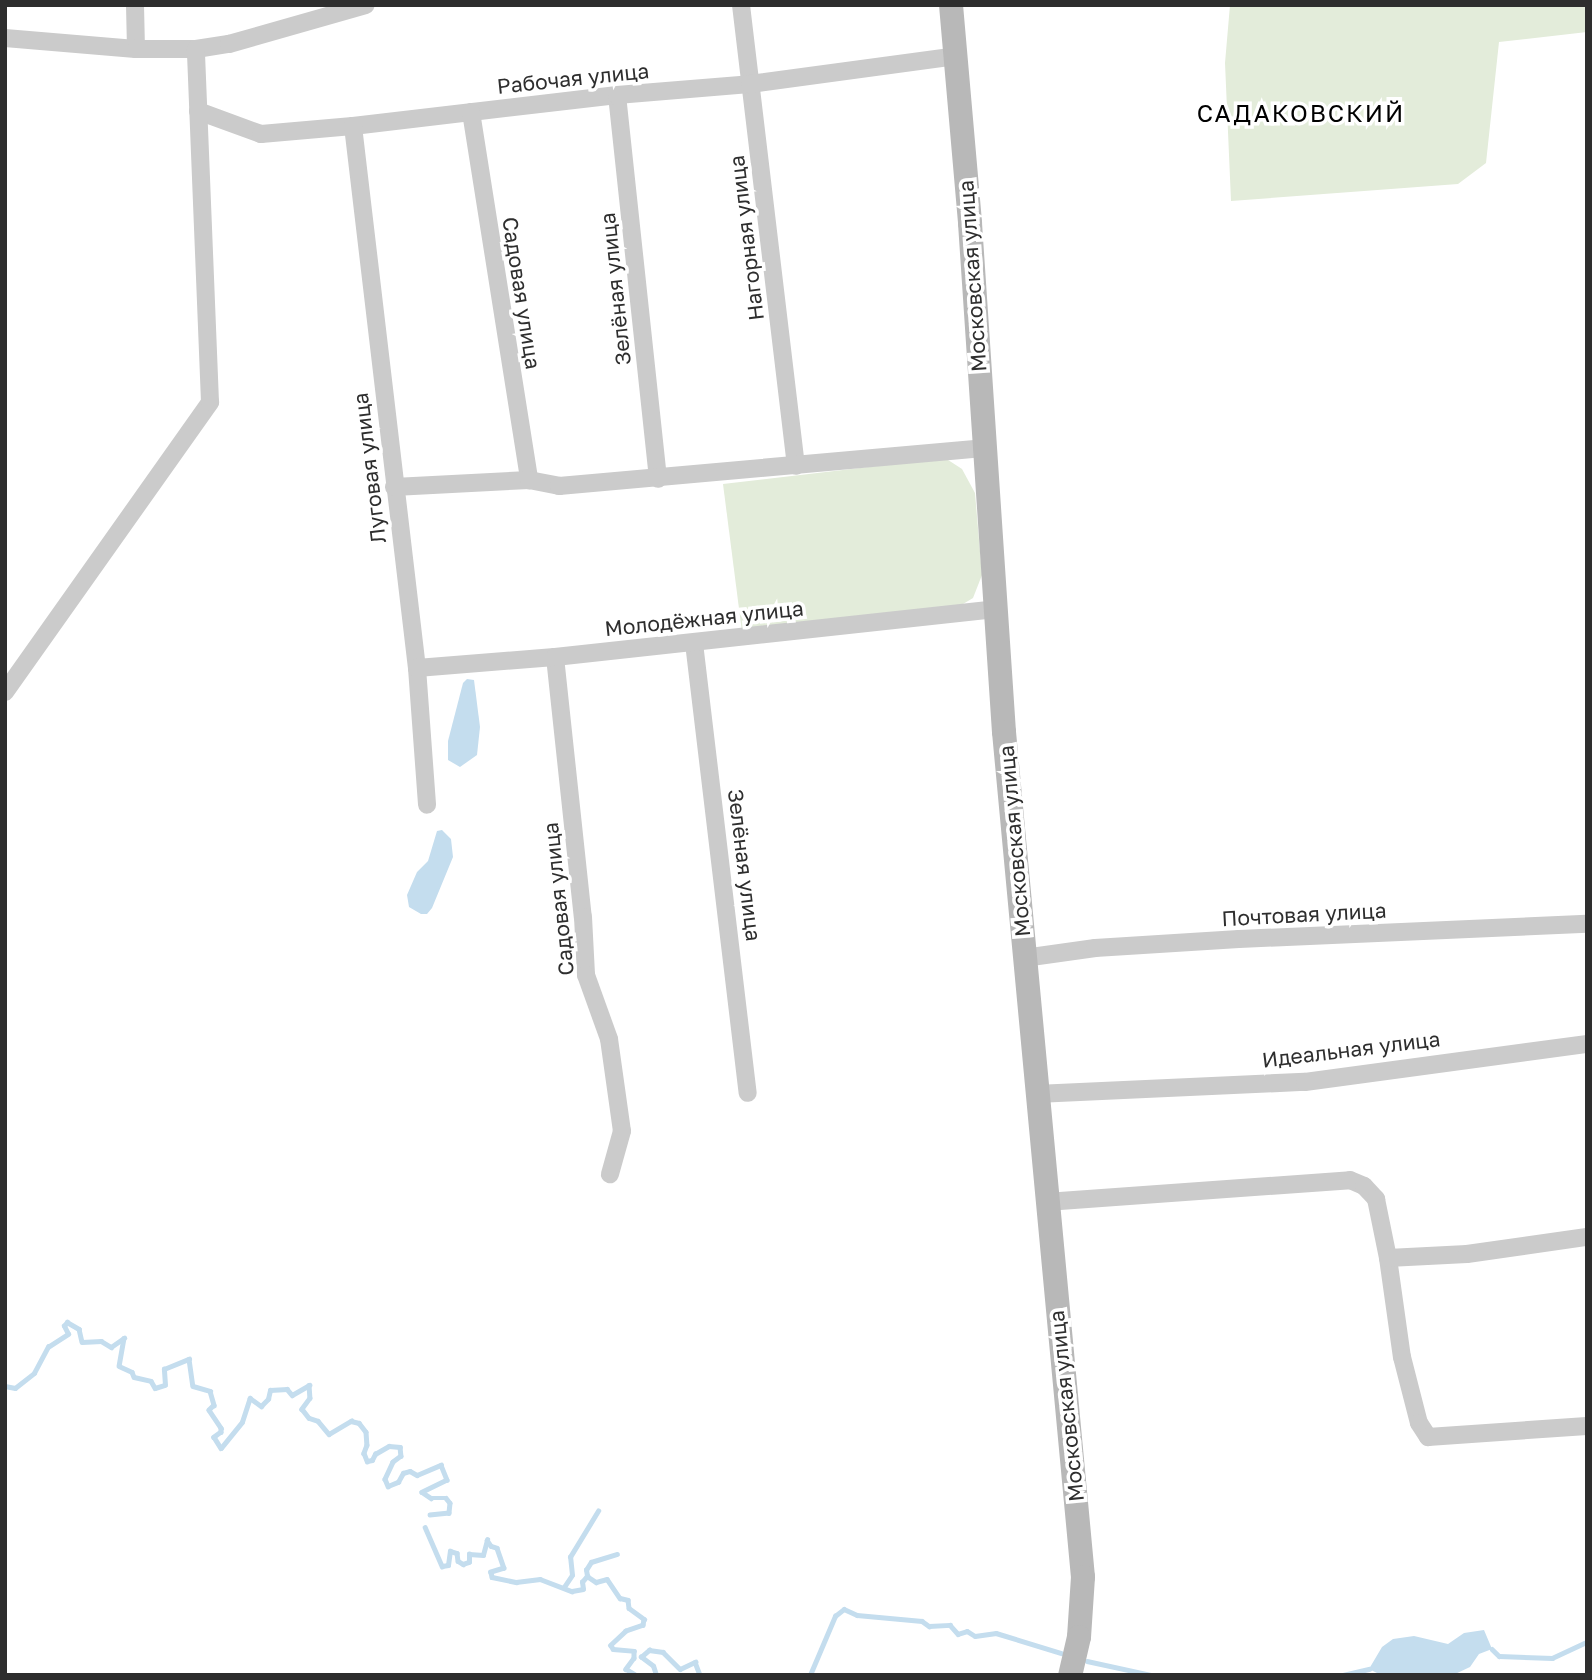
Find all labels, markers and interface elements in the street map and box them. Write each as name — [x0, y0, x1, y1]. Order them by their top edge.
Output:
street label: Рабочая улица — [496, 57, 650, 99]
district label: САДАКОВСКИЙ — [1198, 99, 1404, 127]
street label: Нагорная улица — [723, 154, 769, 322]
street label: Московская улица — [953, 179, 991, 373]
street label: Зелёная улица — [594, 211, 636, 367]
street label: Садовая улица — [498, 215, 546, 371]
street label: Луговая улица — [347, 391, 391, 545]
street label: Молодёжная улица — [603, 595, 805, 641]
street label: Московская улица — [993, 744, 1035, 938]
street label: Зелёная улица — [723, 787, 767, 943]
street label: Садовая улица — [537, 821, 579, 977]
street label: Почтовая улица — [1221, 897, 1387, 931]
street label: Идеальная улица — [1260, 1026, 1442, 1072]
street label: Московская улица — [1043, 1309, 1089, 1503]

